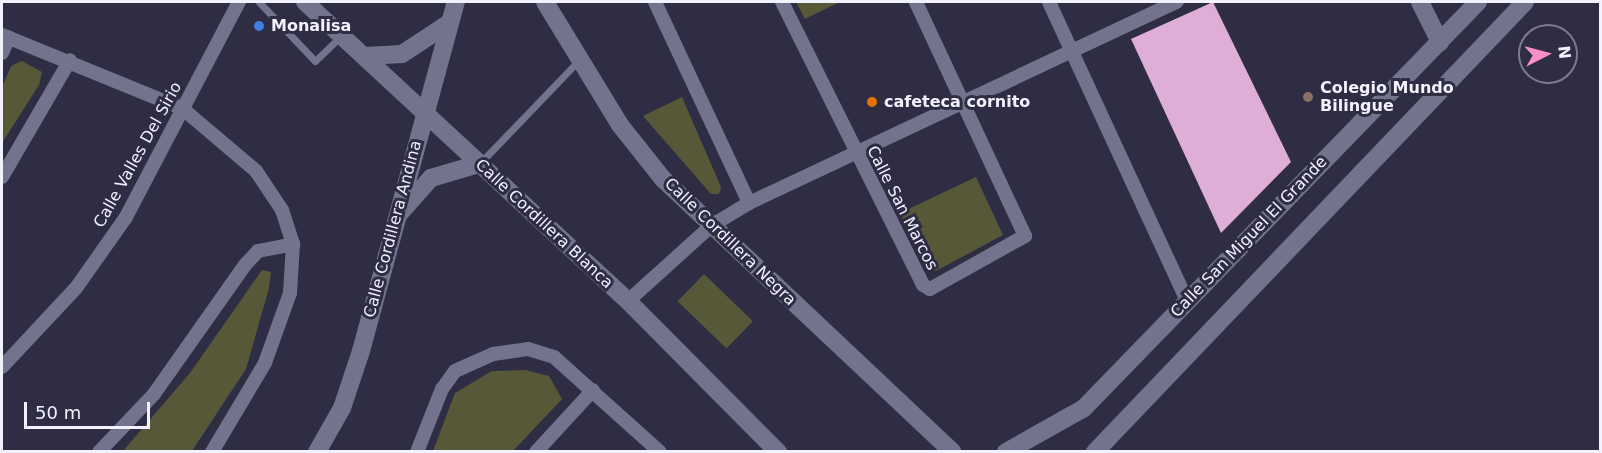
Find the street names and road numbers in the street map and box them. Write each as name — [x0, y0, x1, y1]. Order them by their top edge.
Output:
street label: Calle Valles Del Sirio — [90, 79, 186, 231]
street label: Calle Cordillera Andina — [360, 138, 426, 320]
street label: Calle San Marcos — [862, 143, 942, 273]
street label: Calle San Miguel El Grande — [1167, 152, 1331, 322]
street label: Calle Cordillera Blanca — [471, 155, 617, 293]
street label: Calle Cordillera Negra — [660, 174, 800, 310]

